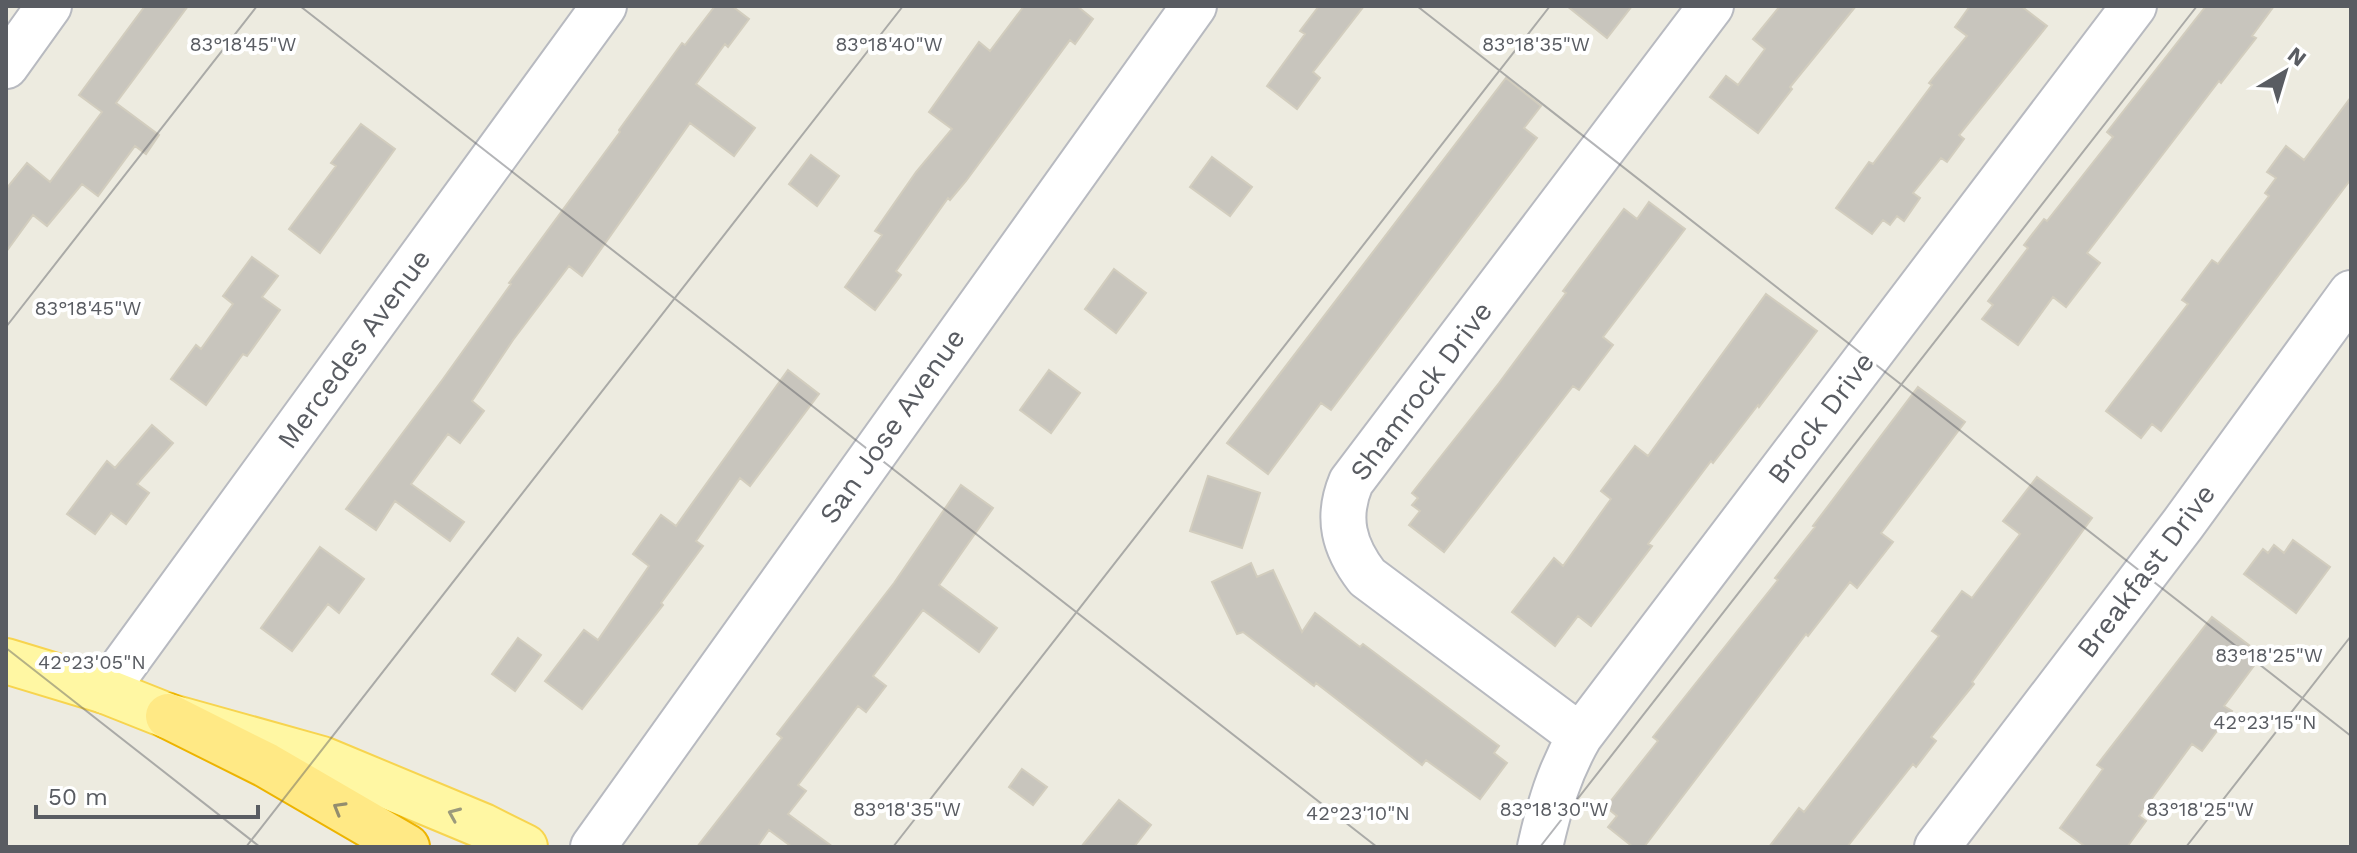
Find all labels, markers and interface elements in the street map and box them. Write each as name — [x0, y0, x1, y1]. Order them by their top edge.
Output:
text: 83°18'45"W — [190, 32, 296, 56]
text: 83°18'40"W — [835, 32, 943, 56]
text: 83°18'35"W — [1482, 32, 1590, 56]
north arrow — [2245, 32, 2325, 112]
text: N — [2283, 42, 2311, 72]
street label: Mercedes Avenue — [271, 243, 437, 455]
street label: Shamrock Drive — [1343, 295, 1499, 487]
text: 83°18'45"W — [35, 296, 141, 320]
street label: San Jose Avenue — [812, 322, 972, 530]
street label: Brock Drive — [1761, 346, 1881, 490]
street label: Breakfast Drive — [2070, 478, 2222, 664]
text: 83°18'25"W — [2215, 643, 2323, 667]
text: 42°23'05"N — [38, 650, 146, 674]
text: 42°23'15"N — [2213, 710, 2317, 734]
scale bar — [36, 769, 258, 819]
text: 50 m — [48, 783, 108, 811]
text: 83°18'35"W — [853, 797, 961, 821]
text: 83°18'30"W — [1500, 797, 1608, 821]
text: 83°18'25"W — [2146, 797, 2254, 821]
text: 42°23'10"N — [1306, 801, 1410, 825]
one-way arrow — [333, 802, 348, 818]
one-way arrow — [448, 808, 462, 824]

